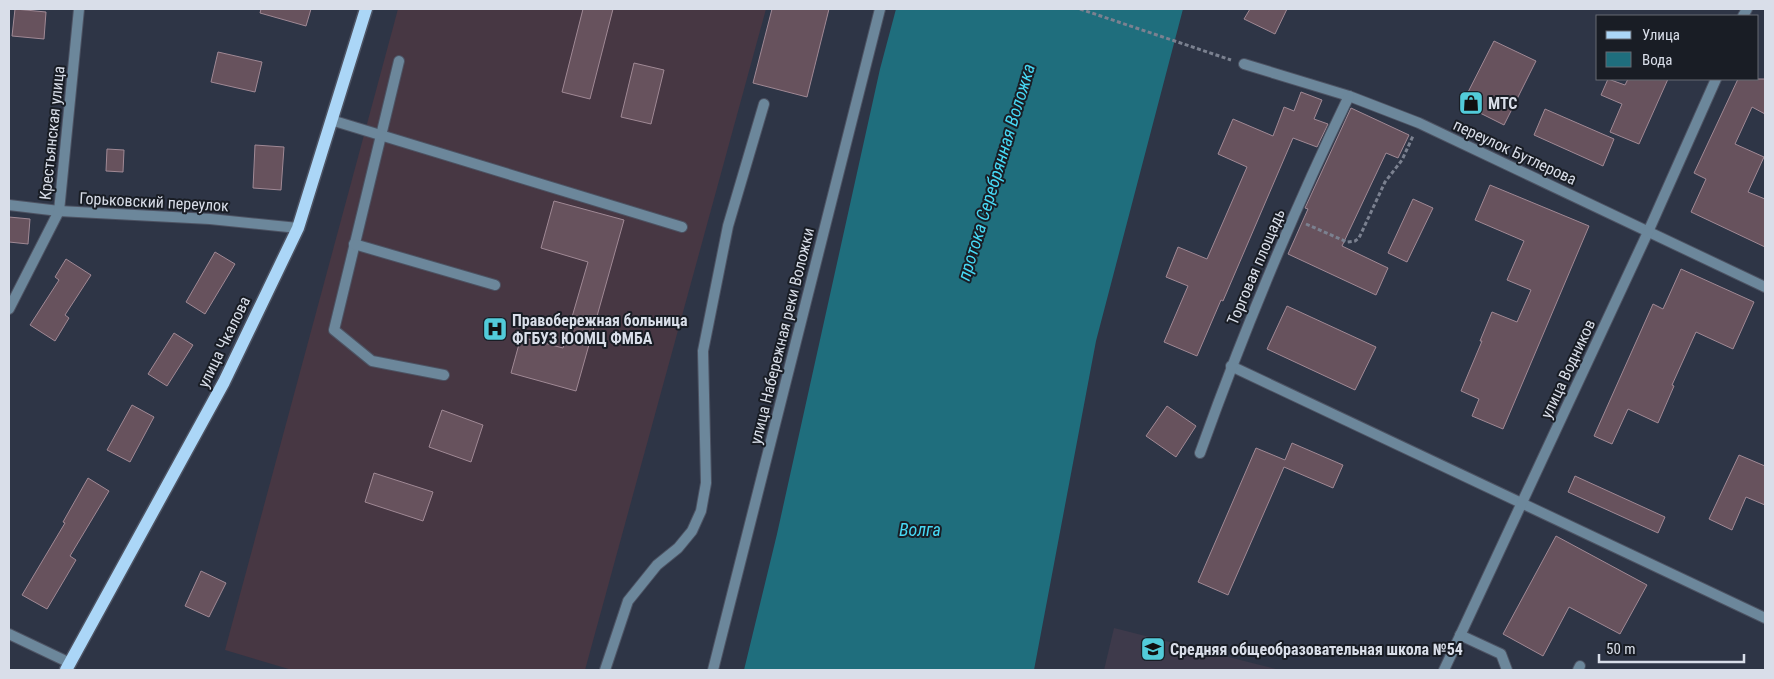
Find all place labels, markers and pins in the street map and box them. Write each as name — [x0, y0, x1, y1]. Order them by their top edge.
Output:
shop icon: МТС — [1458, 90, 1484, 116]
place label: МТС — [1488, 94, 1517, 113]
place label: Правобережная больница ФГБУЗ ЮОМЦ ФМБА — [512, 311, 688, 348]
hospital icon: Правобережная больница ФГБУЗ ЮОМЦ ФМБА — [482, 316, 508, 342]
school or university icon: Средняя общеобразовательная школа №54 — [1140, 636, 1166, 662]
place label: Средняя общеобразовательная школа №54 — [1170, 640, 1463, 659]

